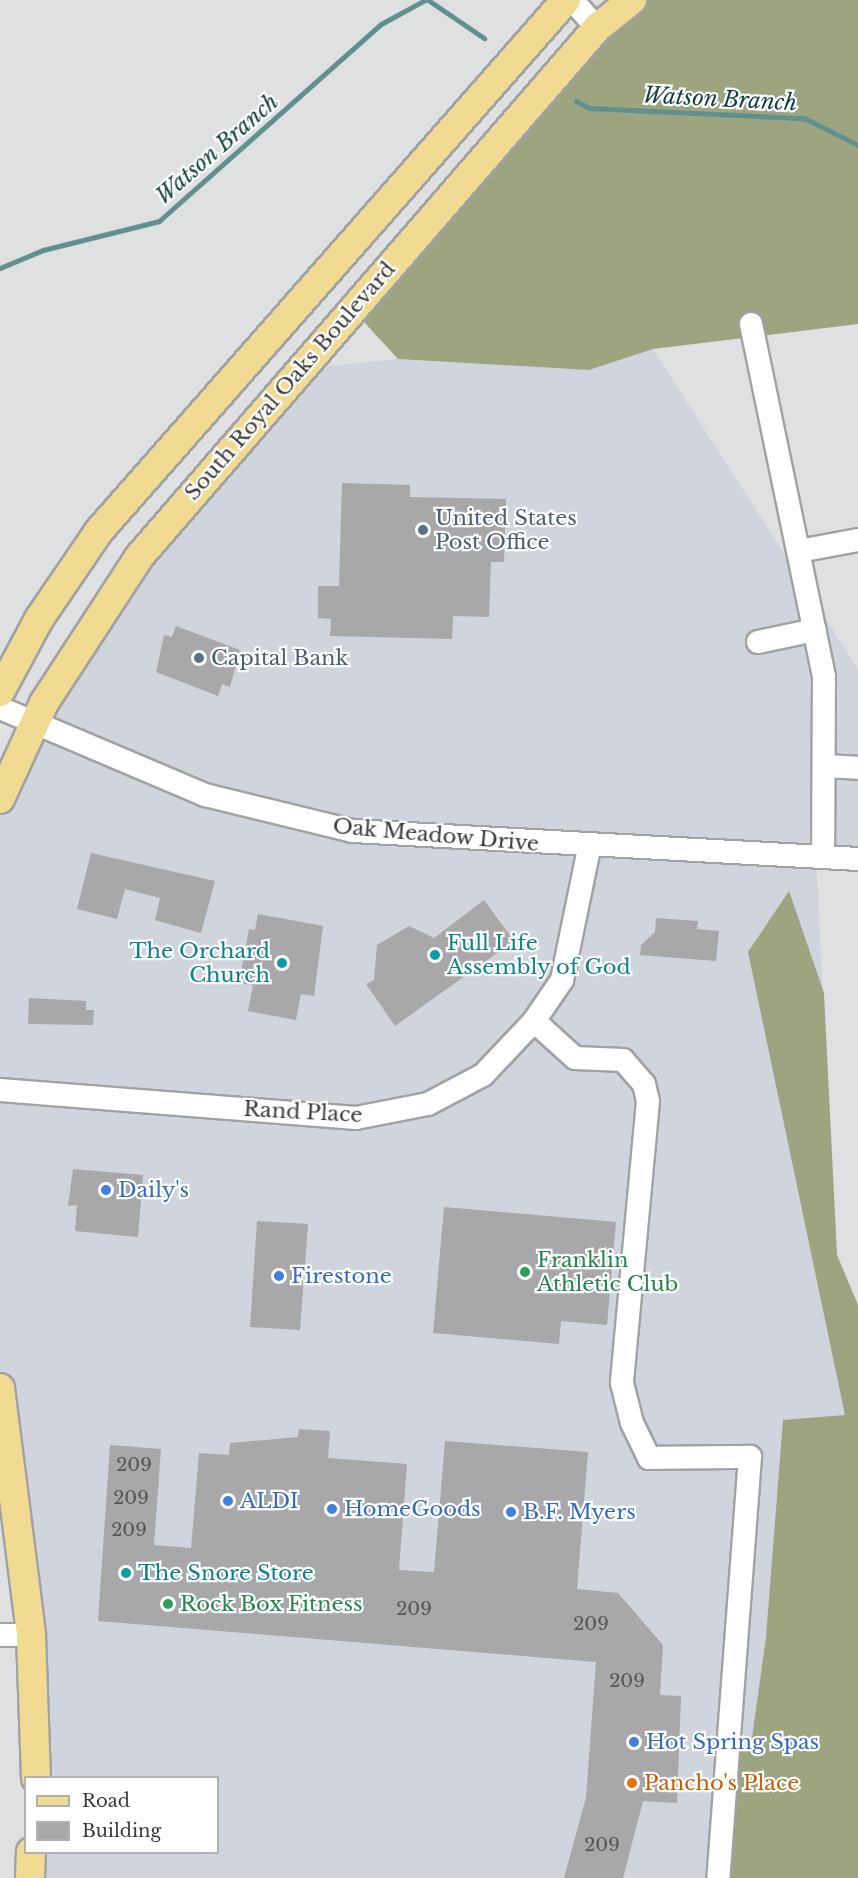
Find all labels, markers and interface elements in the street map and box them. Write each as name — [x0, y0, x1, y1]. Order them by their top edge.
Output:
water label: Watson Branch — [642, 82, 798, 116]
water label: Watson Branch — [150, 88, 284, 210]
street label: South Royal Oaks Boulevard — [180, 257, 400, 505]
place label: United States Post Office — [435, 505, 577, 555]
marker: United States Post Office — [416, 523, 430, 537]
place label: Capital Bank — [211, 645, 348, 671]
marker: Capital Bank — [192, 651, 206, 665]
street label: Oak Meadow Drive — [331, 813, 541, 857]
place label: Full Life Assembly of God — [447, 930, 631, 980]
place label: The Orchard Church — [130, 938, 270, 988]
marker: Full Life Assembly of God — [428, 948, 442, 962]
marker: The Orchard Church — [275, 956, 289, 970]
street label: Rand Place — [243, 1096, 363, 1128]
place label: Daily's — [118, 1177, 189, 1203]
marker: Daily's — [99, 1183, 113, 1197]
place label: Franklin Athletic Club — [537, 1247, 678, 1297]
place label: Firestone — [291, 1263, 392, 1289]
marker: Franklin Athletic Club — [518, 1265, 532, 1279]
marker: Firestone — [272, 1269, 286, 1283]
house number: 209 — [116, 1454, 152, 1476]
house number: 209 — [113, 1487, 149, 1509]
place label: ALDI — [240, 1488, 298, 1514]
marker: ALDI — [221, 1494, 235, 1508]
place label: HomeGoods — [344, 1496, 481, 1522]
place label: B.F. Myers — [523, 1499, 636, 1525]
marker: HomeGoods — [325, 1502, 339, 1516]
marker: B.F. Myers — [504, 1505, 518, 1519]
house number: 209 — [111, 1519, 147, 1541]
place label: The Snore Store — [138, 1560, 314, 1586]
marker: The Snore Store — [119, 1566, 133, 1580]
place label: Rock Box Fitness — [180, 1591, 363, 1617]
marker: Rock Box Fitness — [161, 1597, 175, 1611]
house number: 209 — [396, 1598, 432, 1620]
house number: 209 — [573, 1613, 609, 1635]
house number: 209 — [609, 1670, 645, 1692]
place label: Hot Spring Spas — [646, 1729, 819, 1755]
marker: Hot Spring Spas — [627, 1735, 641, 1749]
place label: Pancho's Place — [644, 1770, 799, 1796]
legend — [24, 1776, 219, 1854]
marker: Pancho's Place — [625, 1776, 639, 1790]
text: Road — [82, 1790, 130, 1812]
text: Building — [82, 1820, 161, 1842]
house number: 209 — [584, 1834, 620, 1856]

